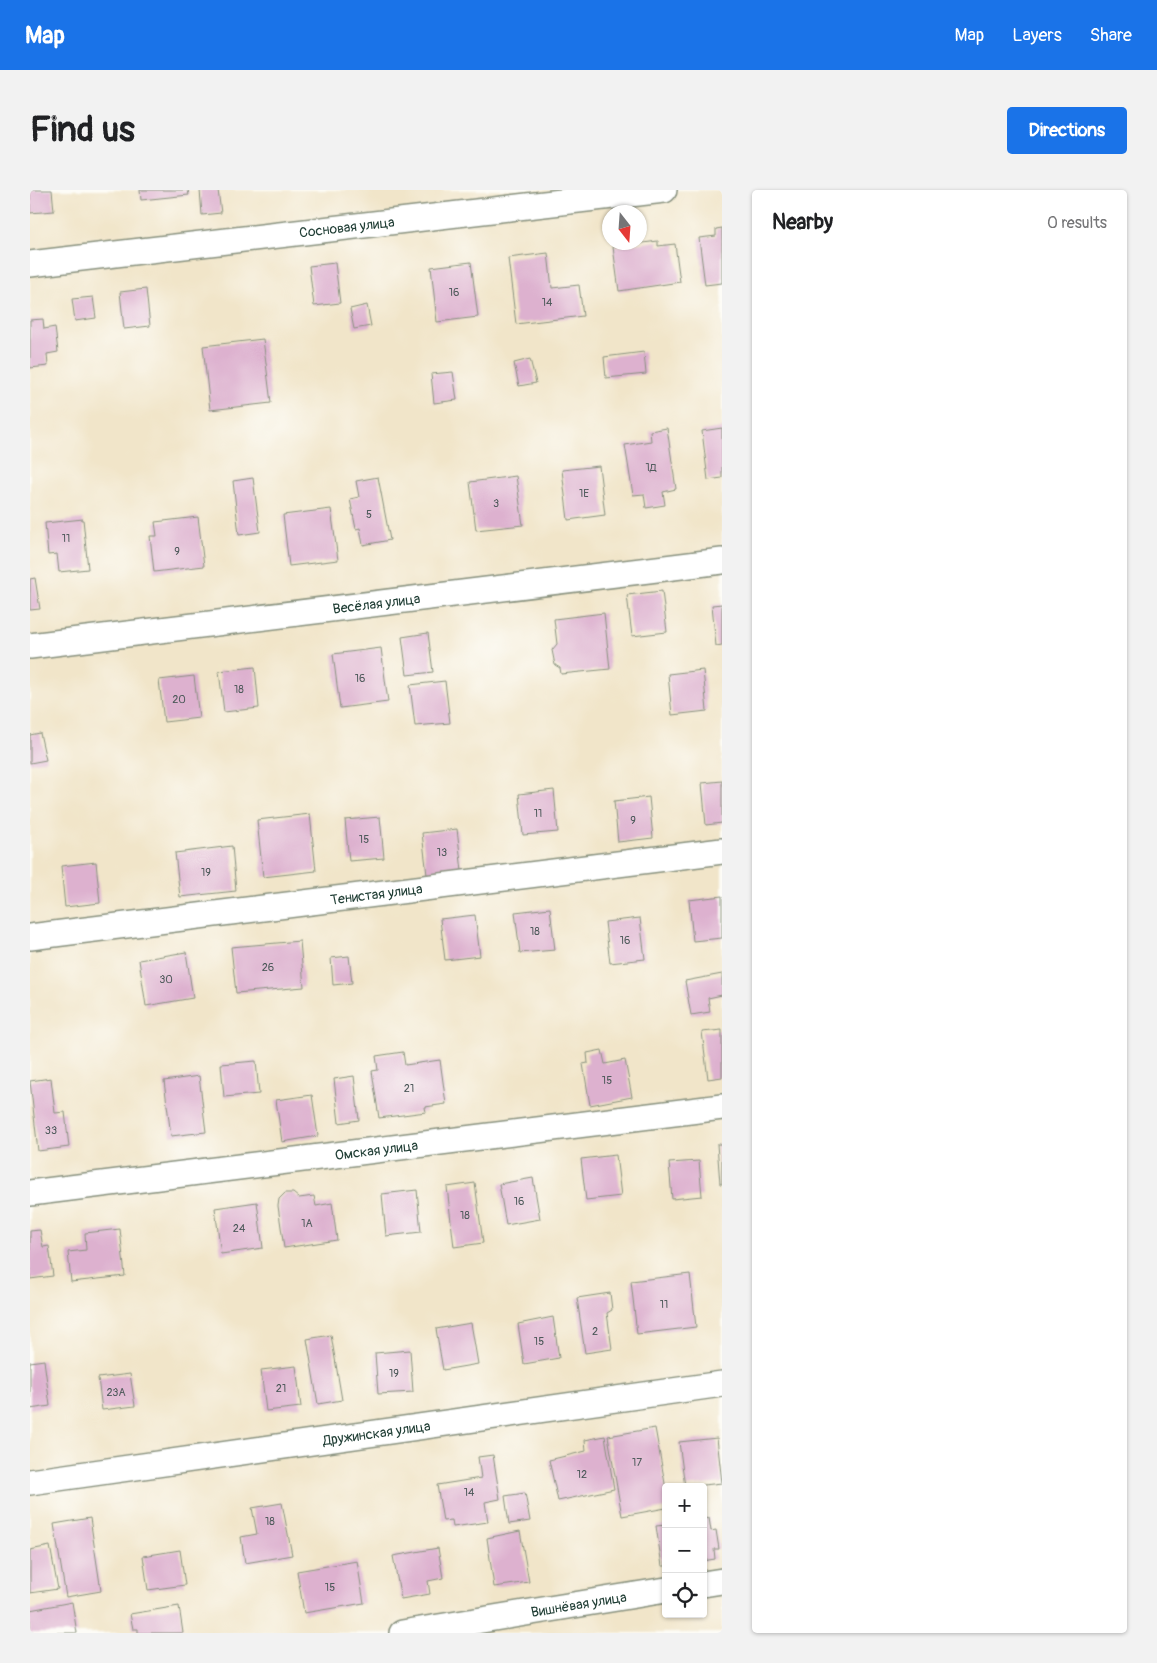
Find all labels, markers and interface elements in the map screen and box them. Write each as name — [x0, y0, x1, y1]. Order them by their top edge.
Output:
text: Map — [25, 21, 65, 50]
text: Map — [955, 24, 984, 47]
text: Layers — [1012, 24, 1062, 47]
text: Share — [1090, 24, 1132, 47]
button: Directions — [1007, 107, 1127, 154]
text: Find us — [30, 108, 135, 152]
north arrow — [602, 205, 647, 250]
text: Nearby — [772, 209, 833, 236]
street label: Сосновая улица — [298, 213, 395, 241]
text: 0 results — [1047, 213, 1107, 233]
house number: 16 — [449, 286, 459, 299]
house number: 14 — [542, 296, 553, 309]
house number: 1Д — [646, 461, 657, 474]
house number: 1Е — [579, 487, 589, 500]
house number: 3 — [493, 497, 499, 510]
house number: 5 — [366, 508, 372, 521]
house number: 11 — [62, 532, 70, 545]
house number: 9 — [174, 545, 180, 558]
street label: Весёлая улица — [332, 590, 421, 617]
house number: 16 — [355, 672, 365, 685]
house number: 18 — [234, 683, 244, 696]
house number: 20 — [172, 693, 186, 706]
house number: 11 — [534, 807, 542, 820]
house number: 9 — [630, 814, 636, 827]
house number: 15 — [359, 833, 369, 846]
house number: 13 — [437, 846, 447, 859]
house number: 19 — [201, 866, 211, 879]
street label: Тенистая улица — [329, 880, 423, 908]
house number: 18 — [530, 925, 540, 938]
house number: 16 — [620, 934, 630, 947]
house number: 26 — [262, 961, 274, 974]
house number: 30 — [159, 973, 173, 986]
house number: 15 — [602, 1074, 612, 1087]
house number: 21 — [404, 1082, 414, 1095]
house number: 33 — [45, 1124, 57, 1137]
street label: Омская улица — [334, 1136, 419, 1164]
house number: 16 — [514, 1195, 524, 1208]
house number: 18 — [460, 1209, 470, 1222]
house number: 1А — [301, 1217, 313, 1230]
house number: 24 — [233, 1222, 246, 1235]
house number: 11 — [660, 1298, 668, 1311]
house number: 2 — [592, 1325, 598, 1338]
house number: 15 — [534, 1335, 544, 1348]
house number: 19 — [389, 1367, 399, 1380]
house number: 21 — [276, 1382, 286, 1395]
house number: 23А — [106, 1386, 126, 1399]
street label: Дружинская улица — [321, 1417, 432, 1449]
house number: 17 — [632, 1456, 642, 1469]
house number: 12 — [577, 1468, 587, 1481]
map controls — [662, 1483, 707, 1618]
button: + — [662, 1483, 707, 1528]
house number: 14 — [464, 1486, 475, 1499]
house number: 18 — [265, 1515, 275, 1528]
button: − — [662, 1528, 707, 1573]
button: locate — [662, 1573, 707, 1618]
house number: 15 — [325, 1581, 335, 1594]
street label: Вишнёвая улица — [530, 1588, 628, 1620]

